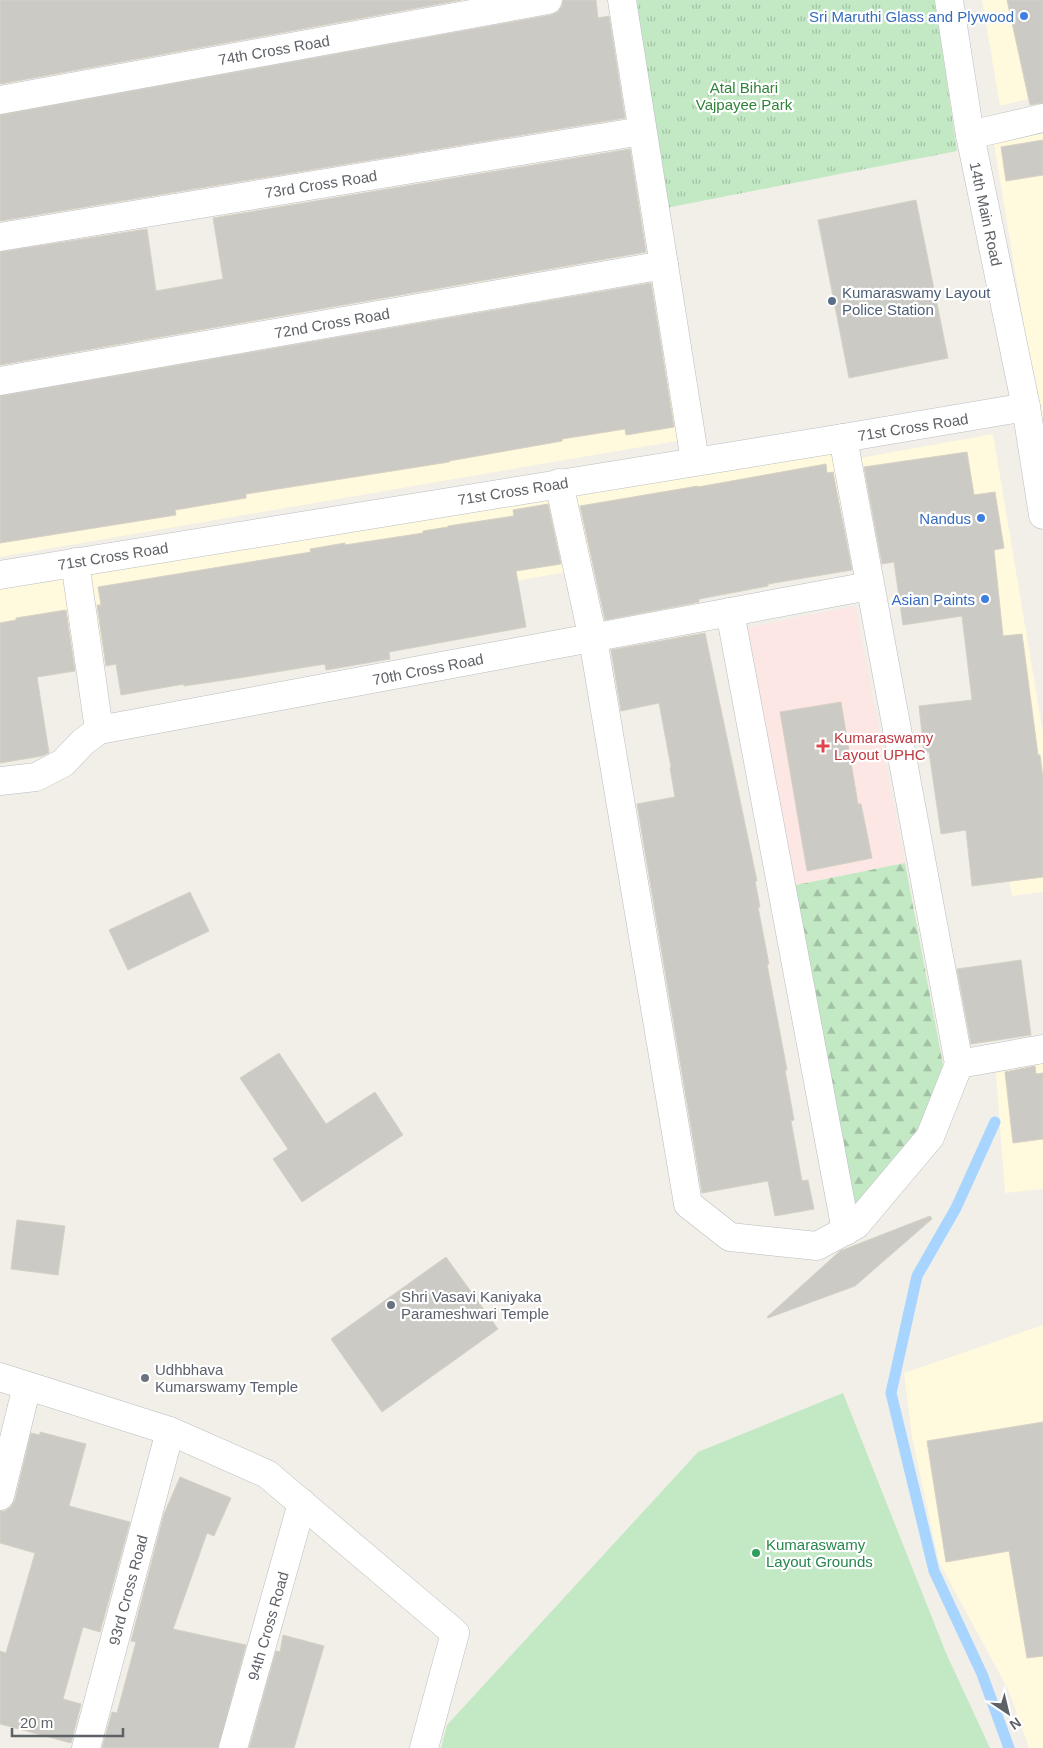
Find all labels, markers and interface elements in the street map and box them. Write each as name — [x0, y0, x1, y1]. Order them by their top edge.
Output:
place label: Sri Maruthi Glass and Plywood — [809, 8, 1014, 25]
marker: Sri Maruthi Glass and Plywood — [1018, 10, 1030, 22]
street label: 74th Cross Road — [217, 32, 331, 68]
park label: Atal Bihari Vajpayee Park — [696, 79, 793, 113]
street label: 14th Main Road — [967, 160, 1005, 268]
street label: 73rd Cross Road — [264, 167, 378, 201]
place label: Kumaraswamy Layout Police Station — [842, 284, 991, 318]
marker: Kumaraswamy Layout Police Station — [826, 295, 838, 307]
street label: 72nd Cross Road — [273, 304, 391, 342]
street label: 71st Cross Road — [856, 410, 970, 444]
street label: 71st Cross Road — [456, 474, 570, 508]
place label: Nandus — [919, 510, 971, 527]
marker: Nandus — [975, 512, 987, 524]
street label: 71st Cross Road — [56, 539, 170, 573]
place label: Asian Paints — [892, 591, 975, 608]
marker: Asian Paints — [979, 593, 991, 605]
street label: 70th Cross Road — [371, 650, 485, 688]
place label: Kumaraswamy Layout UPHC — [834, 729, 934, 763]
marker: Kumaraswamy Layout UPHC — [816, 739, 830, 753]
place label: Shri Vasavi Kaniyaka Parameshwari Temple — [401, 1288, 549, 1322]
marker: Shri Vasavi Kaniyaka Parameshwari Temple — [385, 1299, 397, 1311]
place label: Udhbhava Kumarswamy Temple — [155, 1361, 298, 1395]
marker: Udhbhava Kumarswamy Temple — [139, 1372, 151, 1384]
street label: 93rd Cross Road — [105, 1533, 151, 1647]
place label: Kumaraswamy Layout Grounds — [766, 1536, 873, 1570]
marker: Kumaraswamy Layout Grounds — [750, 1547, 762, 1559]
street label: 94th Cross Road — [244, 1570, 292, 1682]
north arrow — [983, 1688, 1033, 1738]
scale bar — [12, 1706, 124, 1738]
text: 20 m — [20, 1714, 53, 1731]
text: N — [1007, 1714, 1024, 1733]

